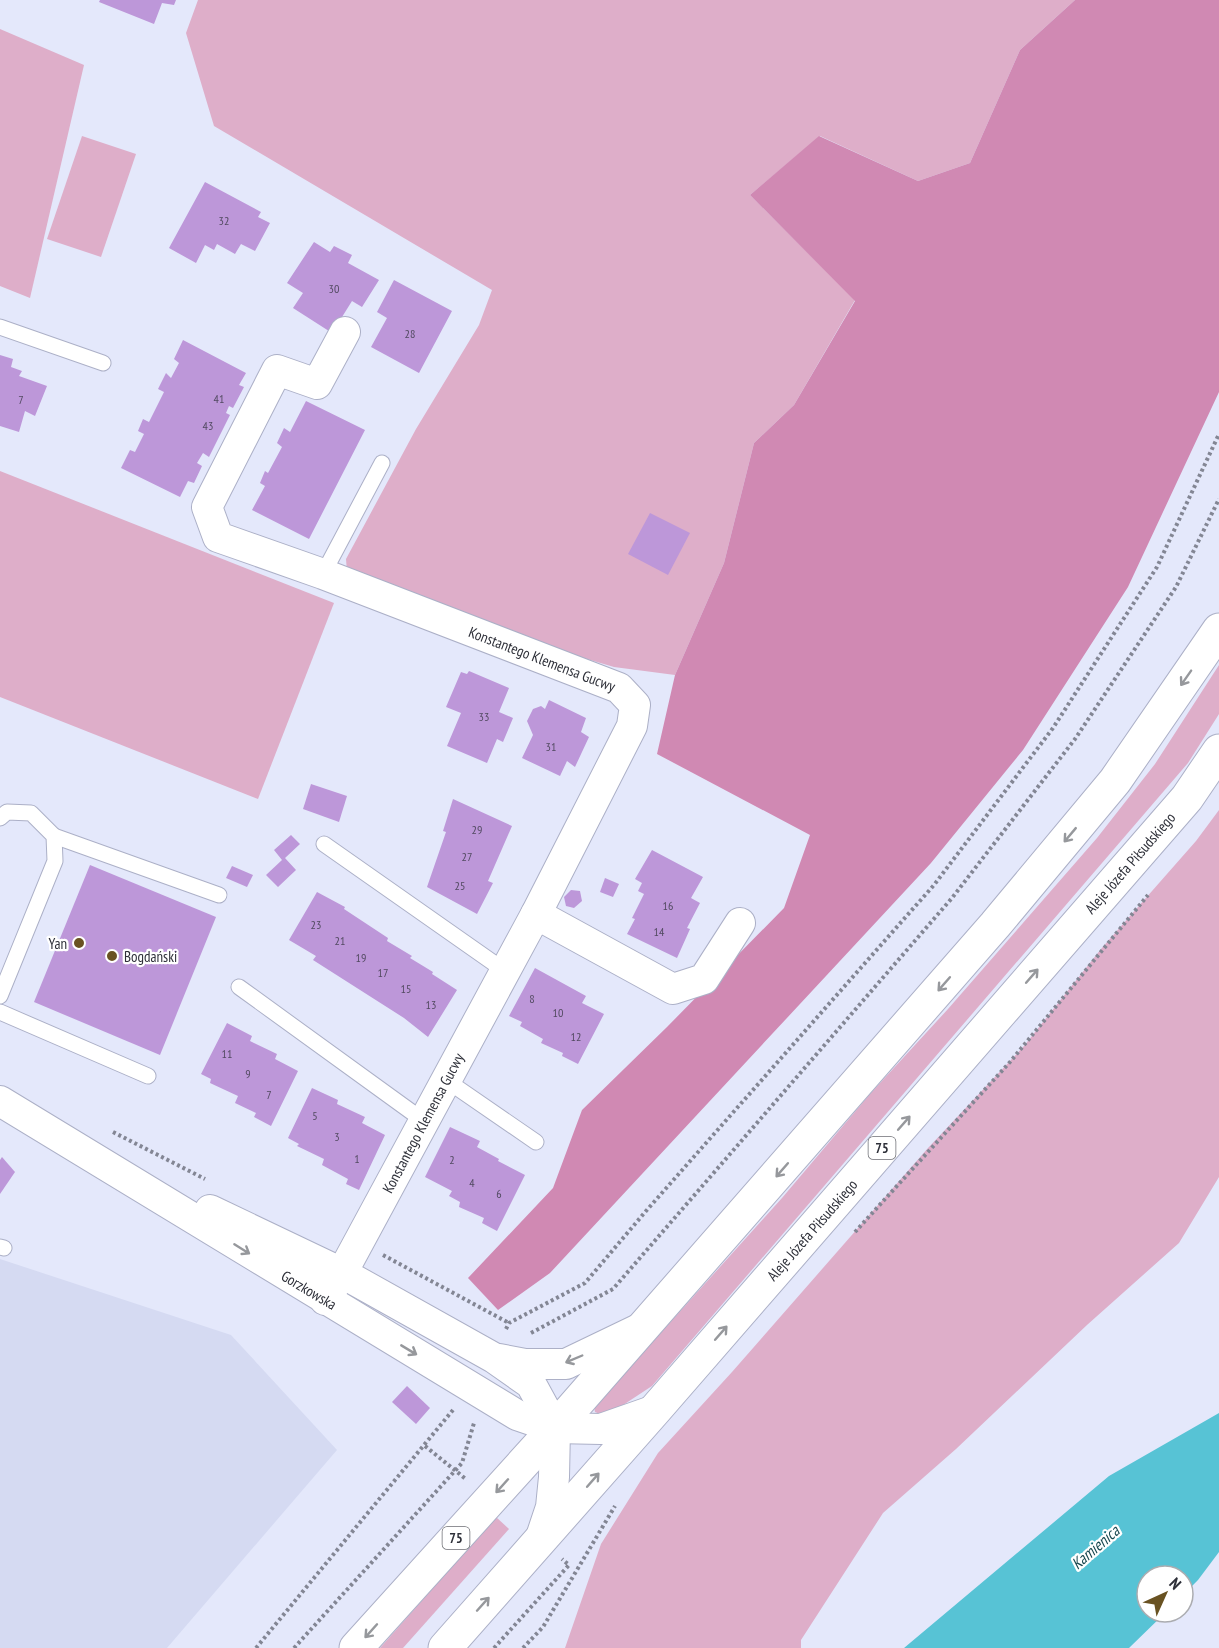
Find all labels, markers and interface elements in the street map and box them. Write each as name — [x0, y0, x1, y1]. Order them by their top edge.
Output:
house number: 32 — [219, 213, 229, 228]
house number: 30 — [329, 281, 339, 296]
house number: 28 — [405, 326, 415, 341]
house number: 41 — [214, 391, 224, 406]
house number: 7 — [18, 392, 24, 407]
house number: 43 — [203, 418, 213, 433]
street label: Konstantego Klemensa Gucwy — [466, 622, 618, 696]
one-way arrow — [1180, 670, 1192, 686]
house number: 33 — [479, 709, 489, 724]
house number: 31 — [546, 739, 556, 754]
street label: Aleje Józefa Piłsudskiego — [1081, 808, 1179, 918]
house number: 29 — [472, 822, 482, 837]
one-way arrow — [1064, 827, 1077, 843]
house number: 27 — [462, 849, 472, 864]
house number: 25 — [455, 878, 465, 893]
house number: 16 — [663, 898, 673, 913]
house number: 23 — [311, 917, 321, 932]
house number: 14 — [654, 924, 665, 939]
house number: 21 — [335, 933, 345, 948]
place label: Yan — [48, 934, 67, 953]
marker: Yan — [72, 936, 86, 950]
place label: Bogdański — [124, 947, 177, 966]
marker: Bogdański — [105, 949, 119, 963]
house number: 19 — [356, 950, 366, 965]
house number: 17 — [378, 965, 388, 980]
one-way arrow — [1025, 969, 1039, 984]
one-way arrow — [937, 976, 951, 991]
house number: 15 — [401, 981, 411, 996]
house number: 8 — [529, 991, 535, 1006]
house number: 13 — [426, 997, 436, 1012]
house number: 10 — [553, 1005, 563, 1020]
house number: 12 — [571, 1029, 581, 1044]
house number: 11 — [222, 1046, 232, 1061]
street label: Konstantego Klemensa Gucwy — [378, 1050, 468, 1196]
house number: 9 — [245, 1066, 251, 1081]
house number: 7 — [266, 1087, 272, 1102]
house number: 5 — [312, 1108, 318, 1123]
one-way arrow — [897, 1116, 911, 1131]
house number: 3 — [334, 1129, 340, 1144]
road number: 75 — [868, 1137, 896, 1159]
house number: 1 — [354, 1151, 360, 1166]
house number: 2 — [449, 1152, 455, 1167]
one-way arrow — [775, 1162, 788, 1178]
house number: 4 — [469, 1175, 475, 1190]
street label: Aleje Józefa Piłsudskiego — [763, 1175, 861, 1285]
house number: 6 — [496, 1186, 502, 1201]
one-way arrow — [233, 1244, 250, 1256]
street label: Gorzkowska — [278, 1266, 340, 1314]
one-way arrow — [714, 1326, 728, 1341]
one-way arrow — [400, 1344, 417, 1356]
one-way arrow — [565, 1354, 583, 1366]
one-way arrow — [586, 1473, 600, 1488]
one-way arrow — [495, 1479, 509, 1494]
water label: Kamienica — [1067, 1520, 1124, 1573]
road number: 75 — [442, 1527, 470, 1549]
north arrow — [1135, 1564, 1195, 1624]
text: N — [1165, 1573, 1186, 1594]
one-way arrow — [476, 1597, 490, 1612]
one-way arrow — [364, 1623, 378, 1638]

